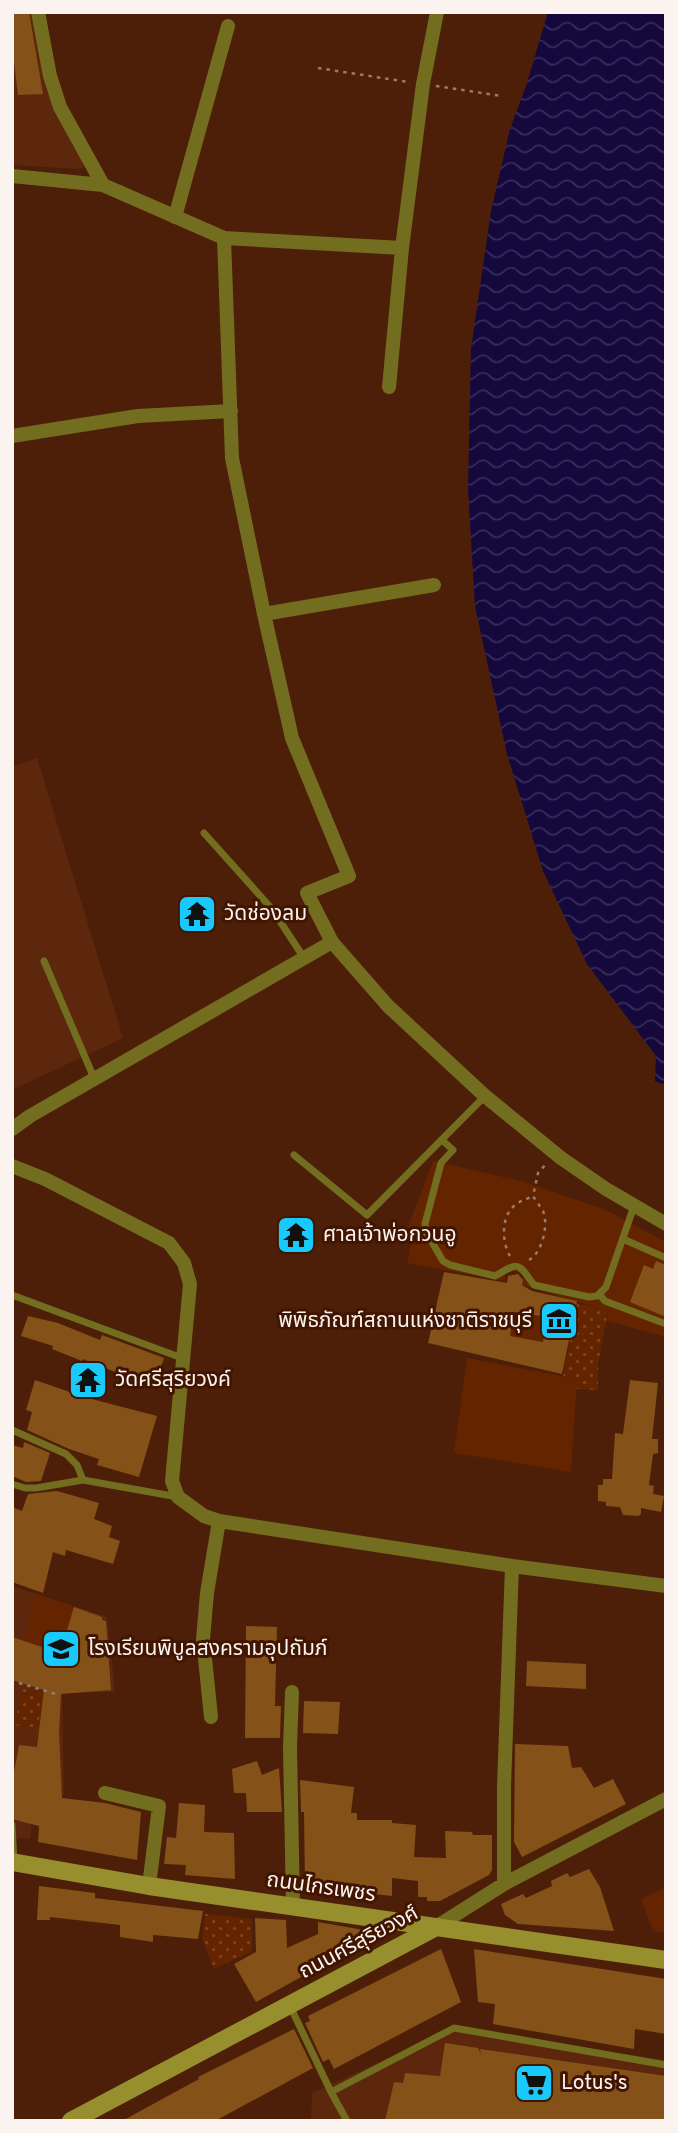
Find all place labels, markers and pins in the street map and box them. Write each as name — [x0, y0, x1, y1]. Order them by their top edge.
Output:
temple icon: วัดช่องลม — [176, 893, 218, 935]
place label: วัดช่องลม — [224, 901, 307, 928]
temple icon: ศาลเจ้าพ่อกวนอู — [275, 1214, 317, 1256]
place label: ศาลเจ้าพ่อกวนอู — [323, 1222, 457, 1249]
museum icon: พิพิธภัณฑ์สถานแห่งชาติราชบุรี — [538, 1300, 580, 1342]
place label: พิพิธภัณฑ์สถานแห่งชาติราชบุรี — [278, 1308, 532, 1335]
temple icon: วัดศรีสุริยวงค์ — [67, 1359, 109, 1401]
place label: วัดศรีสุริยวงค์ — [115, 1367, 231, 1394]
school or university icon: โรงเรียนพิบูลสงครามอุปถัมภ์ — [40, 1628, 82, 1670]
place label: โรงเรียนพิบูลสงครามอุปถัมภ์ — [88, 1636, 327, 1663]
supermarket icon: Lotus's — [513, 2062, 555, 2104]
place label: Lotus's — [561, 2070, 628, 2097]

